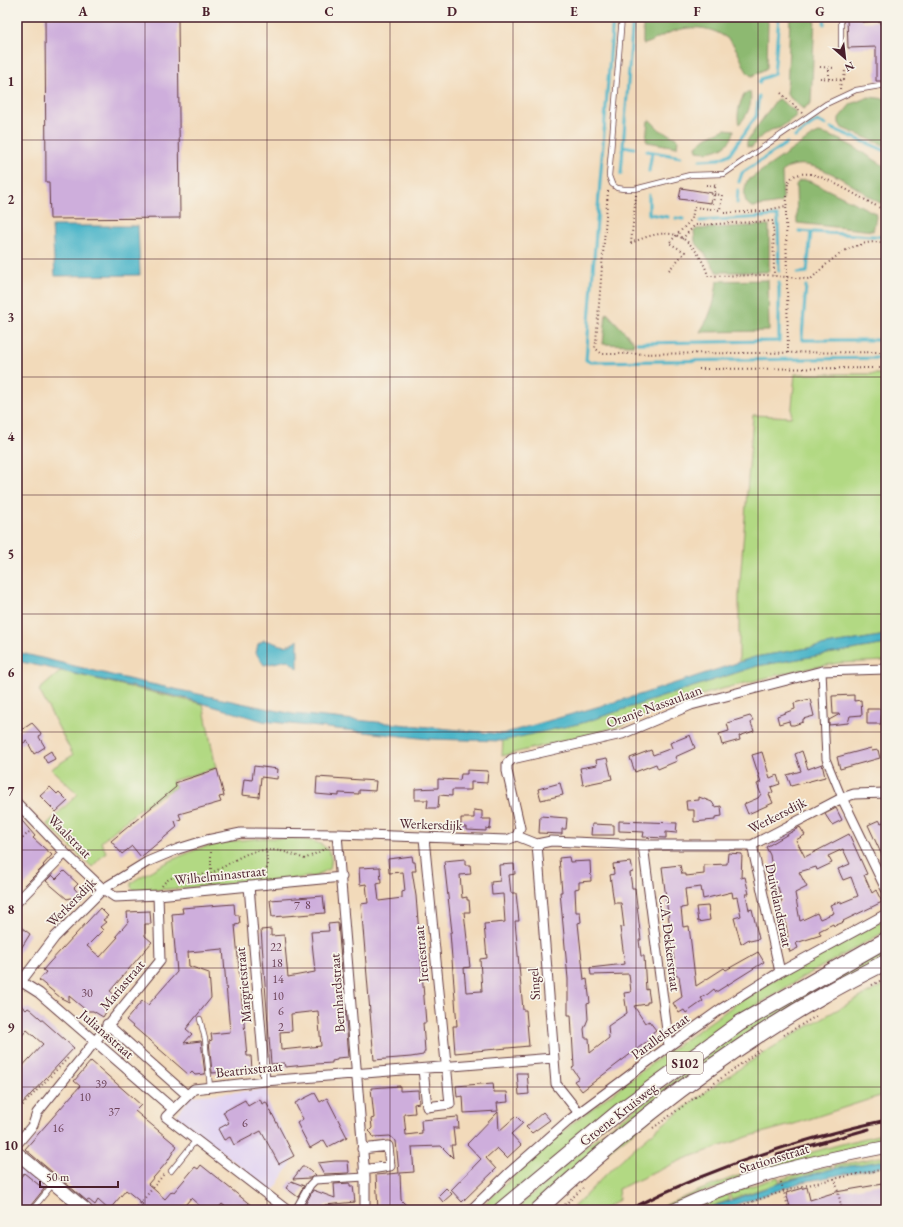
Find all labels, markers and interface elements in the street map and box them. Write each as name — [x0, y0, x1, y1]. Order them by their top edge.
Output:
text: A — [77, 3, 88, 20]
text: B — [202, 3, 210, 20]
text: C — [324, 3, 334, 20]
text: D — [447, 3, 457, 20]
text: E — [570, 3, 578, 20]
text: F — [693, 3, 701, 20]
text: G — [815, 3, 825, 20]
north arrow — [825, 38, 865, 78]
text: N — [842, 59, 857, 75]
text: 1 — [8, 73, 15, 90]
text: 2 — [8, 191, 15, 208]
text: 3 — [8, 309, 15, 326]
text: 4 — [8, 428, 15, 445]
text: 5 — [8, 546, 14, 563]
text: 6 — [8, 664, 15, 681]
street label: Oranje Nassaulaan — [604, 680, 705, 732]
text: 7 — [8, 783, 15, 800]
street label: Werkersdijk — [745, 792, 810, 837]
street label: Waalstraat — [44, 810, 96, 862]
street label: Werkersdijk — [399, 814, 463, 834]
street label: Wilhelminastraat — [173, 861, 267, 889]
street label: Duivelandstraat — [761, 861, 797, 949]
street label: Werkersdijk — [42, 873, 100, 931]
street label: C.A. Dekkerstraat — [655, 894, 685, 993]
house number: 8 — [305, 897, 311, 913]
house number: 7 — [294, 898, 300, 914]
text: 8 — [8, 901, 15, 918]
street label: Irenestraat — [410, 924, 432, 983]
house number: 22 — [270, 939, 282, 955]
street label: Margrietstraat — [231, 946, 255, 1024]
street label: Bernhardstraat — [325, 952, 349, 1033]
street label: Mariastraat — [96, 955, 149, 1014]
house number: 18 — [271, 955, 283, 971]
street label: Singel — [524, 967, 544, 1001]
house number: 14 — [272, 971, 284, 987]
house number: 30 — [81, 985, 93, 1001]
house number: 10 — [272, 988, 284, 1004]
house number: 6 — [278, 1003, 284, 1019]
street label: Julianastraat — [75, 1005, 139, 1063]
street label: Parallelstraat — [627, 1009, 693, 1063]
text: 9 — [8, 1019, 15, 1036]
house number: 2 — [278, 1019, 284, 1035]
road number: S102 — [667, 1052, 703, 1074]
street label: Beatrixstraat — [215, 1056, 284, 1081]
house number: 39 — [95, 1076, 107, 1092]
street label: Groene Kruisweg — [576, 1078, 661, 1150]
house number: 10 — [79, 1089, 91, 1105]
house number: 37 — [108, 1104, 120, 1120]
house number: 6 — [242, 1115, 248, 1131]
house number: 16 — [52, 1120, 64, 1136]
text: 10 — [4, 1137, 18, 1154]
street label: Stationsstraat — [737, 1139, 812, 1177]
scale bar — [40, 1163, 118, 1189]
text: 50 m — [46, 1169, 70, 1185]

